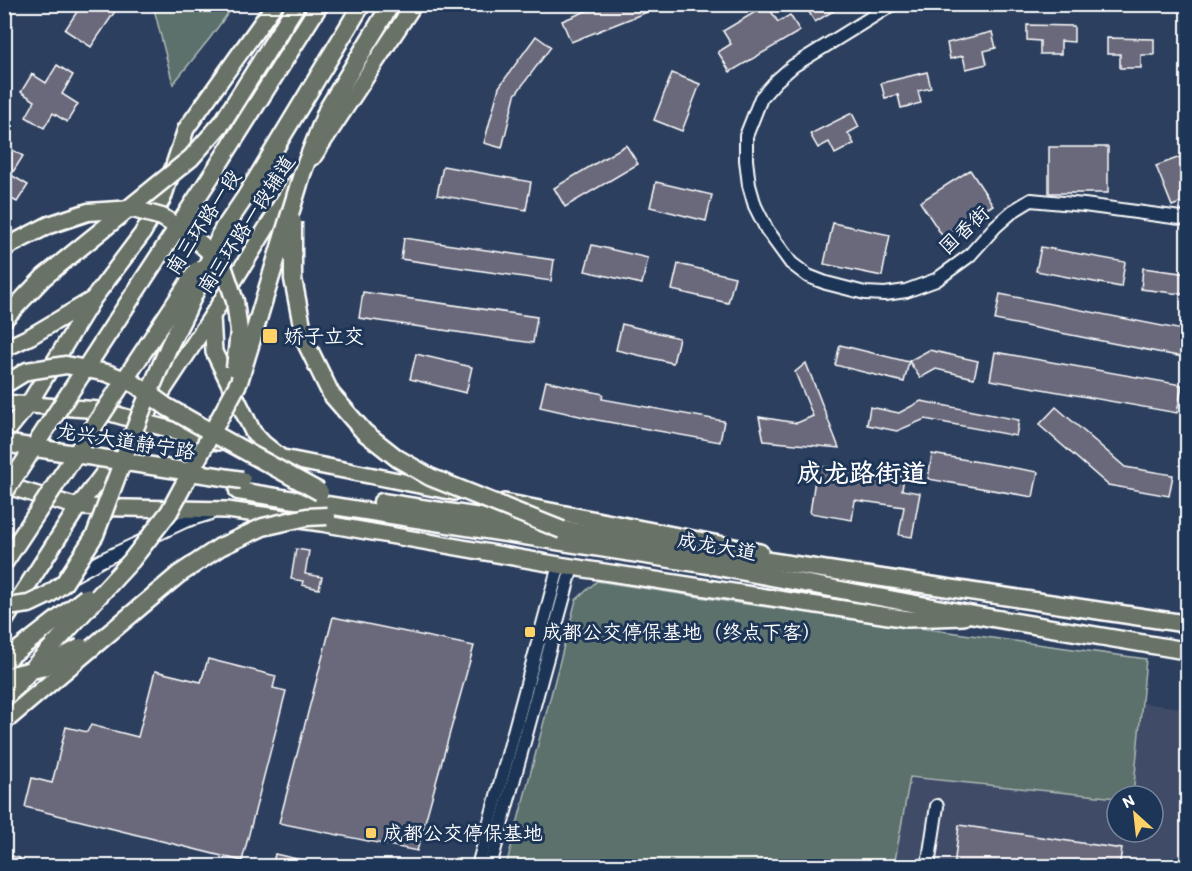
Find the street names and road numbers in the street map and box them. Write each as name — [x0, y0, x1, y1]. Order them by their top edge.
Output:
street label: 南三环路一段辅道 — [192, 150, 300, 298]
street label: 南三环路一段 — [160, 165, 246, 279]
street label: 国香街 — [934, 201, 994, 259]
street label: 龙兴大道静宁路 — [55, 418, 198, 464]
street label: 成龙大道 — [676, 527, 758, 565]

